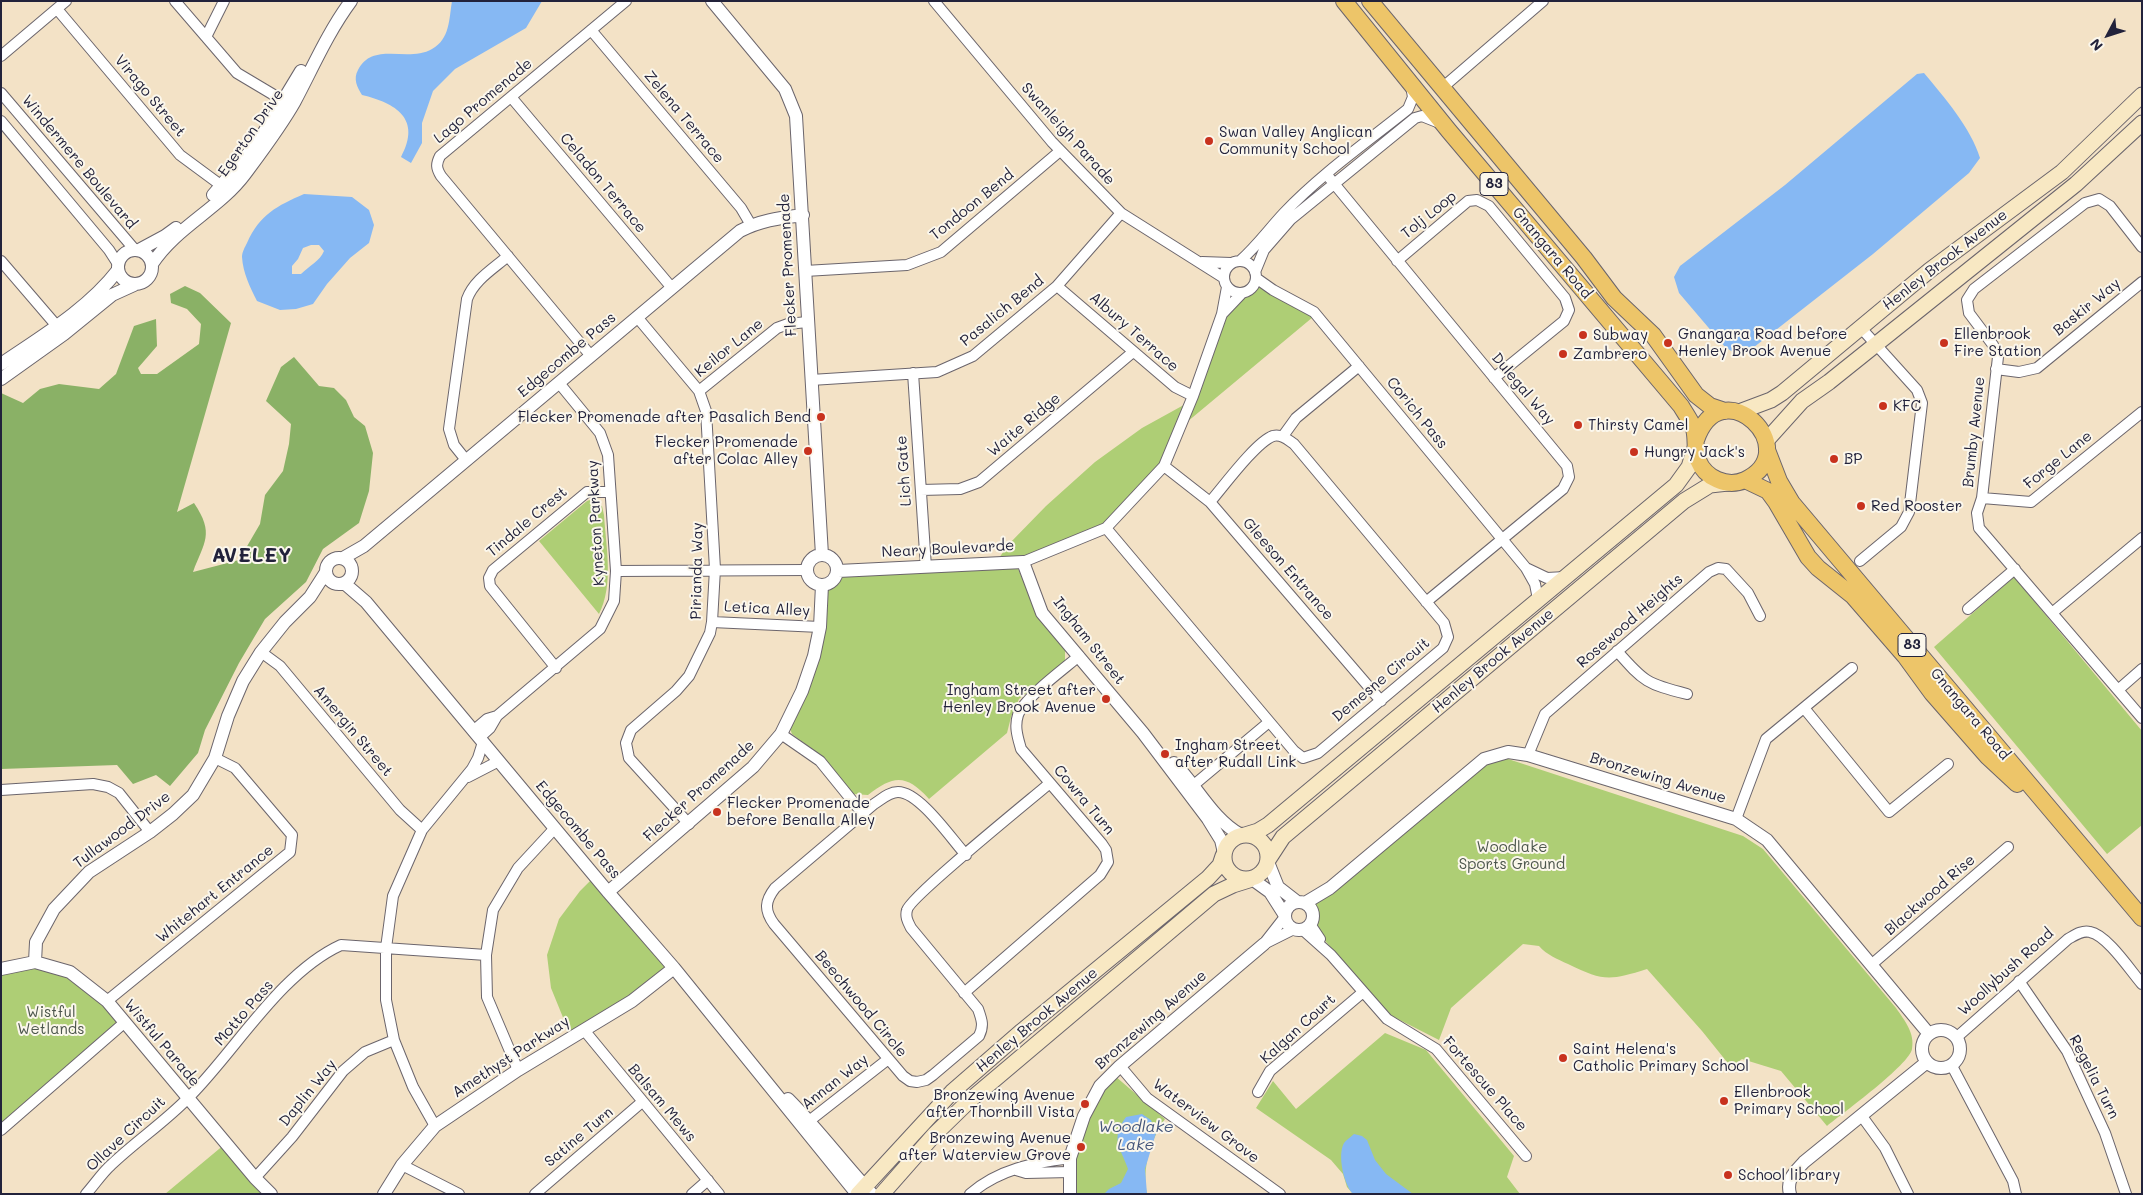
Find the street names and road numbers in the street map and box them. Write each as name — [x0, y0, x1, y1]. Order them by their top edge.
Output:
street label: Virago Street — [111, 51, 189, 141]
street label: Lago Promenade — [430, 55, 536, 147]
street label: Zelena Terrace — [640, 67, 728, 167]
street label: Swanleigh Parade — [1017, 79, 1119, 189]
street label: Egerton Drive — [214, 86, 288, 180]
street label: Windermere Boulevard — [18, 91, 140, 233]
street label: Celadon Terrace — [556, 129, 650, 237]
street label: Tondoon Bend — [927, 166, 1017, 244]
road number: 83 — [1480, 172, 1508, 195]
street label: Tolj Loop — [1398, 187, 1460, 243]
street label: Flecker Promenade — [775, 193, 801, 337]
street label: Gnangara Road — [1508, 203, 1596, 303]
street label: Henley Brook Avenue — [1879, 206, 2011, 314]
street label: Pasalich Bend — [957, 272, 1047, 350]
street label: Baskir Way — [2050, 274, 2124, 340]
street label: Albury Terrace — [1086, 288, 1182, 376]
street label: Edgecombe Pass — [514, 309, 620, 401]
street label: Keilor Lane — [691, 315, 767, 381]
street label: Dulegal Way — [1488, 349, 1558, 429]
street label: Corich Pass — [1383, 374, 1451, 452]
street label: Brumby Avenue — [1959, 376, 1989, 488]
street label: Waite Ridge — [984, 389, 1064, 461]
street label: Forge Lane — [2020, 427, 2096, 493]
street label: Lich Gate — [893, 435, 915, 507]
street label: Kyneton Parkway — [584, 460, 608, 586]
street label: Tindale Crest — [483, 483, 571, 561]
street label: Gleeson Entrance — [1239, 514, 1337, 624]
street label: Pirianda Way — [687, 522, 707, 620]
street label: Neary Boulevarde — [881, 537, 1015, 561]
street label: Rosewood Heights — [1573, 570, 1687, 672]
street label: Ingham Street — [1049, 594, 1129, 688]
street label: Letica Alley — [723, 598, 811, 620]
street label: Henley Brook Avenue — [1429, 605, 1557, 717]
street label: Demesne Circuit — [1329, 634, 1433, 726]
road number: 83 — [1898, 634, 1926, 656]
street label: Gnangara Road — [1926, 664, 2014, 764]
street label: Amergin Street — [310, 682, 396, 780]
street label: Flecker Promenade — [640, 736, 758, 846]
street label: Bronzewing Avenue — [1588, 749, 1728, 807]
street label: Cowra Turn — [1050, 762, 1118, 838]
street label: Edgecombe Pass — [532, 777, 624, 883]
street label: Tullawood Drive — [70, 788, 174, 872]
street label: Whitehart Entrance — [153, 841, 277, 947]
street label: Blackwood Rise — [1881, 851, 1979, 939]
street label: Woollybush Road — [1955, 924, 2057, 1020]
street label: Beechwood Circle — [811, 947, 911, 1061]
street label: Henley Brook Avenue — [973, 964, 1101, 1076]
street label: Bronzewing Avenue — [1092, 967, 1210, 1073]
street label: Motto Pass — [211, 977, 277, 1049]
street label: Kalgan Court — [1257, 990, 1339, 1068]
street label: Wistful Parade — [120, 996, 204, 1090]
street label: Amethyst Parkway — [449, 1012, 573, 1102]
street label: Regelia Turn — [2065, 1032, 2123, 1122]
street label: Fortescue Place — [1439, 1033, 1531, 1135]
street label: Annan Way — [798, 1050, 872, 1114]
street label: Daplin Way — [276, 1056, 340, 1130]
street label: Balsam Mews — [624, 1060, 700, 1146]
street label: Waterview Grove — [1149, 1075, 1263, 1167]
street label: Ollave Circuit — [83, 1093, 169, 1175]
street label: Satine Turn — [541, 1103, 617, 1171]

